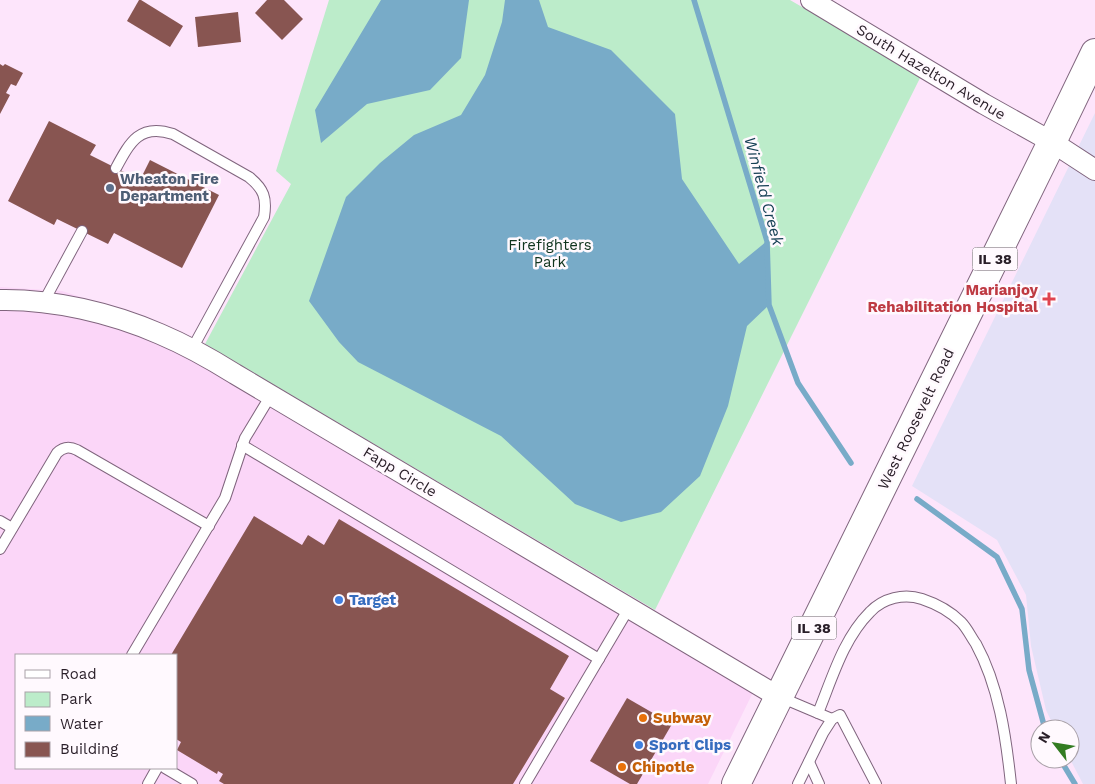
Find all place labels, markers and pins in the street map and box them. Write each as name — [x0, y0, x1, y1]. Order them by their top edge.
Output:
place label: Wheaton Fire Department — [120, 170, 219, 205]
marker: Wheaton Fire Department — [104, 182, 116, 194]
place label: Marianjoy Rehabilitation Hospital — [867, 281, 1039, 316]
marker: Marianjoy Rehabilitation Hospital — [1042, 292, 1056, 306]
place label: Target — [349, 591, 396, 609]
marker: Target — [333, 594, 345, 606]
place label: Subway — [653, 709, 712, 727]
marker: Subway — [637, 712, 649, 724]
place label: Sport Clips — [649, 736, 731, 754]
marker: Sport Clips — [633, 739, 645, 751]
place label: Chipotle — [632, 758, 695, 776]
marker: Chipotle — [616, 761, 628, 773]

